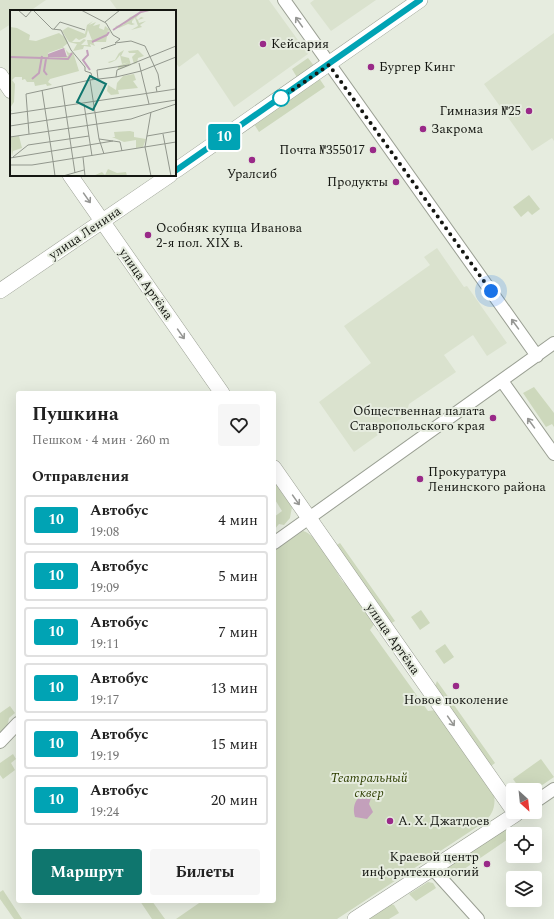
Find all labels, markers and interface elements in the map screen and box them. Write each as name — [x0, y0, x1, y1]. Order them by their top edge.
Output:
inset map — [10, 10, 176, 176]
one-way arrow — [295, 16, 303, 27]
place label: Кейсария — [271, 34, 329, 54]
marker: Кейсария — [258, 39, 268, 49]
place label: Бургер Кинг — [379, 57, 455, 77]
marker: Бургер Кинг — [366, 62, 376, 72]
unlabelled marker — [272, 89, 290, 107]
place label: Гимназия №25 — [439, 101, 521, 121]
marker: Гимназия №25 — [524, 106, 534, 116]
place label: Закрома — [431, 119, 484, 139]
line badge: 10 — [206, 124, 242, 150]
marker: Закрома — [418, 124, 428, 134]
text: 10 — [216, 126, 232, 147]
place label: Почта №355017 — [279, 140, 365, 160]
marker: Почта №355017 — [368, 145, 378, 155]
marker: Уралсиб — [247, 155, 257, 165]
place label: Уралсиб — [227, 164, 277, 184]
place label: Продукты — [327, 172, 388, 192]
marker: Продукты — [391, 177, 401, 187]
one-way arrow — [83, 192, 91, 203]
street label: улица Ленина — [44, 201, 126, 265]
place label: Особняк купца Иванова 2-я пол. XIX в. — [156, 218, 303, 253]
marker: Особняк купца Иванова 2-я пол. XIX в. — [143, 230, 153, 240]
street label: улица Артёма — [113, 243, 179, 324]
your location — [481, 281, 501, 301]
one-way arrow — [511, 318, 519, 329]
one-way arrow — [177, 328, 185, 339]
text: Пушкина — [32, 400, 119, 429]
place label: Общественная палата Ставропольского края — [350, 401, 486, 436]
button: heart — [218, 404, 260, 446]
marker: Общественная палата Ставропольского края — [488, 413, 498, 423]
one-way arrow — [527, 417, 535, 428]
text: Пешком · 4 мин · 260 m — [32, 430, 170, 450]
place label: Прокуратура Ленинского района — [428, 462, 547, 497]
text: Отправления — [32, 465, 129, 488]
marker: Прокуратура Ленинского района — [415, 474, 425, 484]
one-way arrow — [292, 494, 300, 505]
text: Автобус — [90, 499, 149, 522]
text: 10 — [48, 509, 64, 530]
text: 4 мин — [218, 509, 258, 532]
text: 19:08 — [90, 522, 119, 542]
text: Автобус — [90, 555, 149, 578]
text: 10 — [48, 565, 64, 586]
text: 5 мин — [218, 565, 258, 588]
text: 19:09 — [90, 578, 119, 598]
street label: улица Артёма — [360, 598, 426, 679]
text: Автобус — [90, 611, 149, 634]
text: 10 — [48, 621, 64, 642]
text: 7 мин — [218, 621, 258, 644]
text: 19:11 — [90, 634, 119, 654]
text: Автобус — [90, 667, 149, 690]
text: 10 — [48, 677, 64, 698]
text: 13 мин — [211, 677, 258, 700]
marker: Новое поколение — [451, 681, 461, 691]
text: 19:17 — [90, 690, 119, 710]
place label: Новое поколение — [404, 690, 508, 710]
one-way arrow — [447, 715, 455, 726]
text: Автобус — [90, 723, 149, 746]
text: 10 — [48, 733, 64, 754]
text: 15 мин — [211, 733, 258, 756]
text: 19:19 — [90, 746, 119, 766]
park label: Театральный сквер — [330, 768, 408, 803]
text: Автобус — [90, 779, 149, 802]
north arrow — [506, 783, 542, 819]
map controls — [506, 783, 542, 907]
text: 10 — [48, 789, 64, 810]
text: 20 мин — [211, 789, 258, 812]
text: 19:24 — [90, 802, 119, 822]
place label: А. Х. Джатдоев — [398, 811, 490, 831]
marker: А. Х. Джатдоев — [385, 816, 395, 826]
button: locate — [506, 827, 542, 863]
place label: Краевой центр информтехнологий — [362, 847, 479, 882]
button: Маршрут — [32, 849, 142, 895]
button: Билеты — [150, 849, 260, 895]
marker: Краевой центр информтехнологий — [482, 859, 492, 869]
button: layers — [506, 871, 542, 907]

